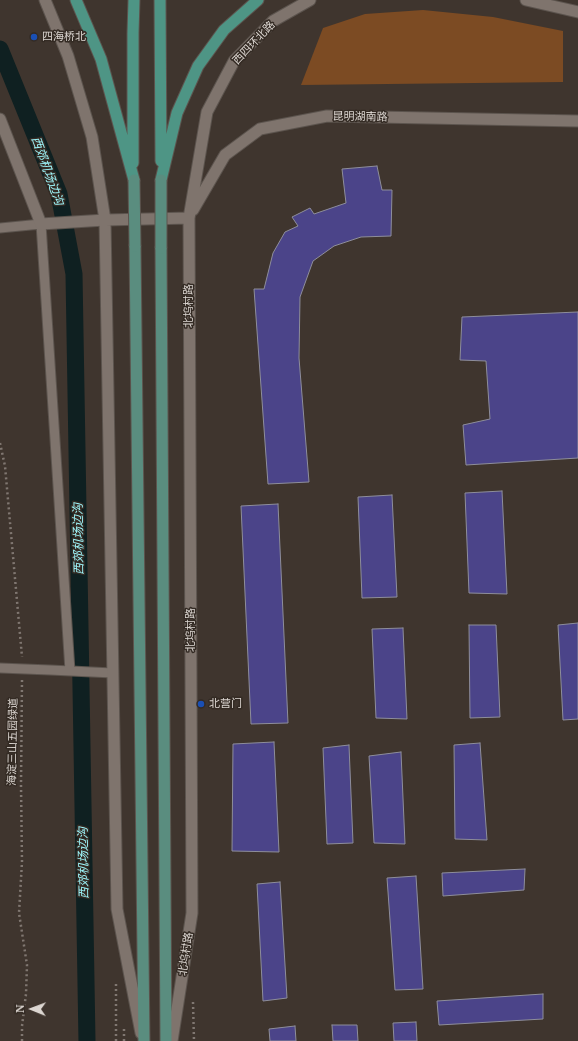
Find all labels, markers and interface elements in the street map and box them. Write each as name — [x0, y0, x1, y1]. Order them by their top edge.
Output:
street label: 西四环北路 — [230, 19, 278, 67]
place label: 四海桥北 — [42, 30, 86, 44]
marker: 四海桥北 — [29, 32, 39, 42]
street label: 昆明湖南路 — [332, 110, 388, 124]
water label: 西郊机场边沟 — [28, 135, 66, 207]
street label: 北坞村路 — [182, 284, 196, 328]
water label: 西郊机场边沟 — [71, 503, 87, 575]
street label: 北坞村路 — [184, 608, 198, 652]
place label: 北营门 — [209, 697, 242, 711]
street label: 海淀三山五园绿道 — [6, 698, 20, 786]
marker: 北营门 — [196, 699, 206, 709]
water label: 西郊机场边沟 — [76, 827, 92, 899]
street label: 北坞村路 — [176, 931, 196, 977]
north arrow — [12, 989, 52, 1029]
text: N — [12, 1004, 27, 1013]

